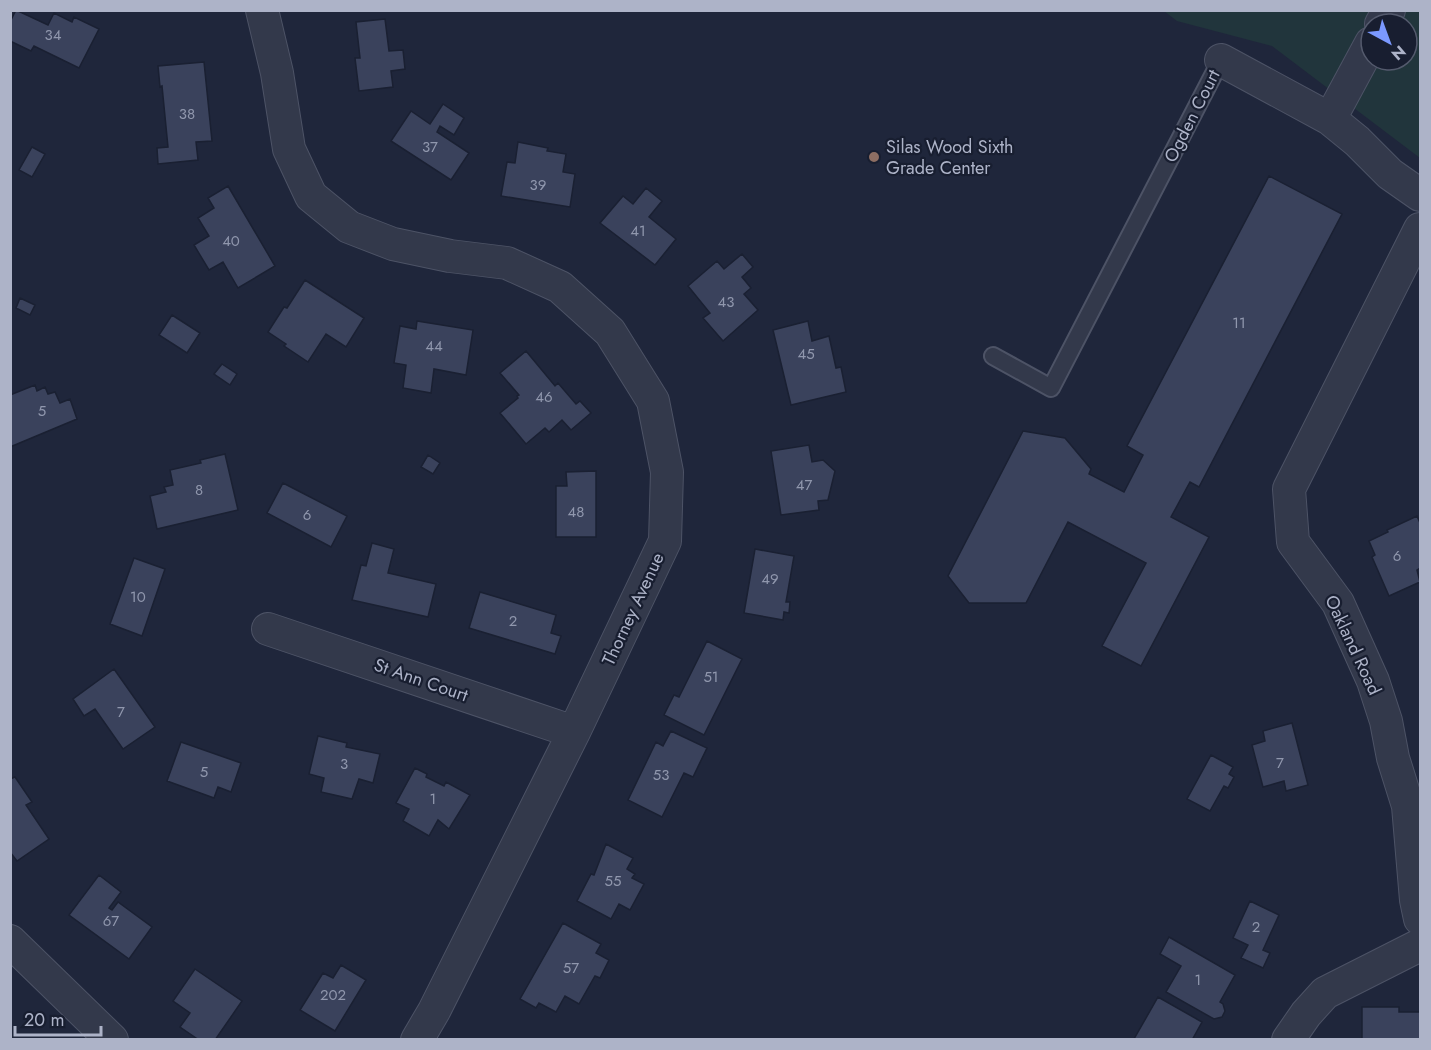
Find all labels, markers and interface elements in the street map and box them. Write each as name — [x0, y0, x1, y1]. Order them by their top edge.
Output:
north arrow — [1359, 12, 1419, 72]
house number: 34 — [45, 24, 62, 46]
text: N — [1386, 40, 1411, 66]
street label: Ogden Court — [1157, 65, 1227, 167]
house number: 38 — [179, 103, 195, 125]
place label: Silas Wood Sixth Grade Center — [886, 134, 1014, 181]
house number: 37 — [422, 136, 438, 158]
marker: Silas Wood Sixth Grade Center — [867, 150, 881, 164]
house number: 39 — [530, 174, 546, 196]
house number: 41 — [630, 220, 646, 242]
house number: 40 — [222, 230, 240, 252]
house number: 43 — [718, 291, 734, 313]
house number: 11 — [1232, 312, 1246, 334]
house number: 44 — [425, 335, 443, 357]
house number: 45 — [797, 343, 815, 365]
house number: 46 — [535, 386, 553, 408]
house number: 5 — [38, 400, 46, 422]
house number: 47 — [796, 474, 812, 496]
house number: 8 — [195, 479, 203, 501]
house number: 48 — [568, 501, 584, 523]
house number: 6 — [303, 504, 311, 526]
house number: 6 — [1393, 545, 1401, 567]
street label: Thorney Avenue — [596, 548, 670, 670]
house number: 49 — [761, 568, 779, 590]
house number: 10 — [130, 586, 146, 608]
street label: Oakland Road — [1318, 591, 1388, 699]
house number: 2 — [509, 610, 517, 632]
street label: St Ann Court — [370, 652, 472, 708]
house number: 51 — [703, 666, 719, 688]
house number: 7 — [117, 701, 125, 723]
house number: 7 — [1276, 752, 1284, 774]
house number: 3 — [340, 753, 348, 775]
house number: 5 — [200, 761, 208, 783]
house number: 53 — [653, 764, 669, 786]
house number: 1 — [430, 788, 436, 810]
house number: 55 — [605, 870, 621, 892]
house number: 67 — [103, 910, 119, 932]
house number: 2 — [1252, 916, 1260, 938]
house number: 57 — [563, 957, 579, 979]
house number: 1 — [1195, 969, 1201, 991]
house number: 202 — [320, 984, 346, 1006]
scale bar — [15, 999, 100, 1037]
text: 20 m — [24, 1007, 64, 1033]

